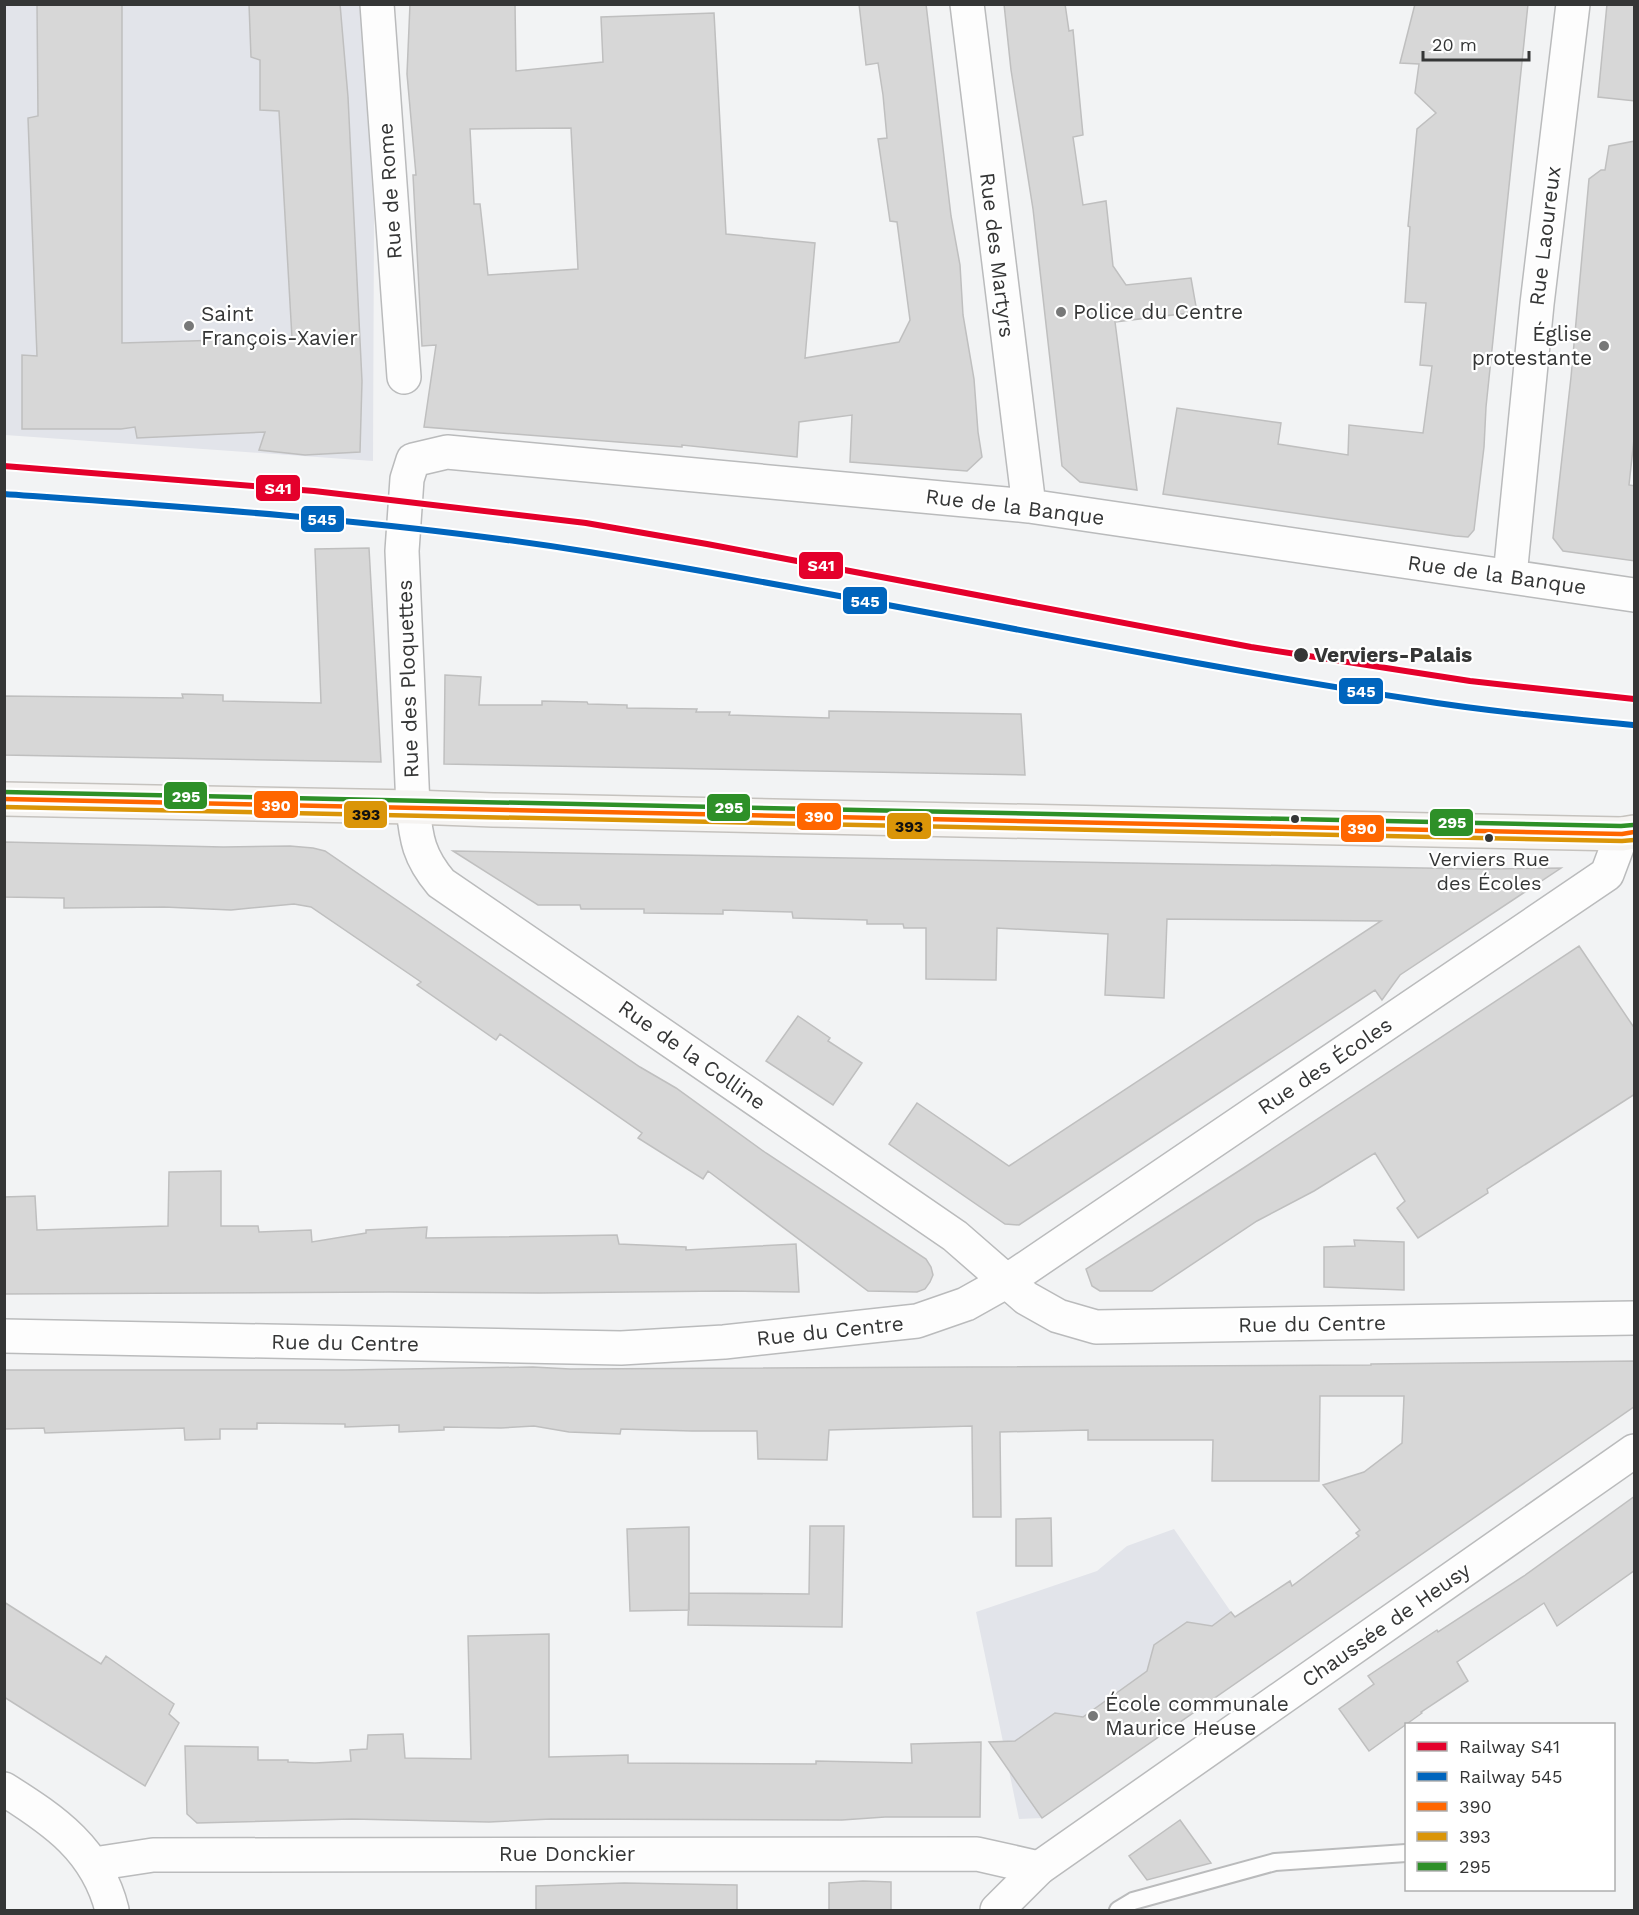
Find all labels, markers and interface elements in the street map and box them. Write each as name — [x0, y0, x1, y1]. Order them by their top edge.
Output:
scale bar — [1423, 24, 1530, 62]
text: 20 m — [1432, 34, 1477, 55]
street label: Rue de Rome — [372, 122, 407, 260]
street label: Rue Laoureux — [1524, 165, 1565, 307]
street label: Rue des Martyrs — [975, 171, 1020, 339]
place label: Police du Centre — [1073, 299, 1243, 324]
place label: Saint François-Xavier — [201, 301, 358, 350]
marker: Police du Centre — [1054, 305, 1068, 319]
marker: Saint François-Xavier — [182, 319, 196, 333]
place label: Église protestante — [1472, 321, 1592, 370]
marker: Église protestante — [1597, 339, 1611, 353]
line badge: S41 — [255, 474, 301, 502]
text: S41 — [264, 479, 292, 498]
street label: Rue de la Banque — [924, 483, 1106, 530]
line badge: 545 — [300, 505, 345, 533]
text: 545 — [308, 510, 337, 529]
street label: Rue de la Banque — [1406, 550, 1588, 599]
line badge: S41 — [798, 551, 844, 580]
text: S41 — [807, 556, 835, 575]
street label: Rue des Ploquettes — [392, 579, 423, 779]
line badge: 545 — [842, 586, 888, 615]
text: 545 — [851, 592, 880, 611]
place label: Verviers-Palais — [1314, 642, 1472, 667]
marker: Verviers-Palais — [1292, 646, 1310, 664]
line badge: 545 — [1338, 677, 1384, 705]
text: 545 — [1347, 682, 1376, 701]
line badge: 295 — [163, 781, 208, 810]
text: 295 — [172, 787, 200, 806]
line badge: 390 — [253, 790, 299, 819]
line badge: 295 — [706, 793, 751, 822]
text: 390 — [261, 796, 291, 815]
text: 295 — [715, 798, 743, 817]
line badge: 393 — [343, 800, 388, 829]
line badge: 390 — [796, 802, 842, 831]
text: 393 — [352, 805, 380, 824]
text: 390 — [804, 807, 834, 826]
line badge: 295 — [1429, 808, 1474, 837]
line badge: 393 — [886, 812, 932, 840]
unlabelled marker — [1289, 813, 1301, 825]
text: 295 — [1438, 813, 1466, 832]
line badge: 390 — [1340, 814, 1385, 843]
text: 393 — [895, 817, 923, 836]
text: 390 — [1347, 819, 1377, 838]
marker: Verviers Rue des Écoles — [1483, 832, 1495, 844]
place label: Verviers Rue des Écoles — [1428, 847, 1550, 895]
street label: Rue de la Colline — [614, 994, 771, 1115]
street label: Rue des Écoles — [1253, 1011, 1397, 1120]
street label: Rue du Centre — [755, 1310, 905, 1351]
street label: Rue du Centre — [1238, 1310, 1386, 1337]
street label: Rue du Centre — [271, 1329, 419, 1356]
street label: Chaussée de Heusy — [1297, 1557, 1475, 1692]
place label: École communale Maurice Heuse — [1105, 1691, 1289, 1740]
marker: École communale Maurice Heuse — [1086, 1709, 1100, 1723]
legend — [1405, 1723, 1615, 1891]
text: Railway S41 — [1459, 1736, 1560, 1757]
text: Railway 545 — [1459, 1766, 1563, 1787]
text: 390 — [1459, 1796, 1492, 1817]
text: 393 — [1459, 1826, 1491, 1847]
street label: Rue Donckier — [499, 1841, 636, 1866]
text: 295 — [1459, 1856, 1491, 1877]

